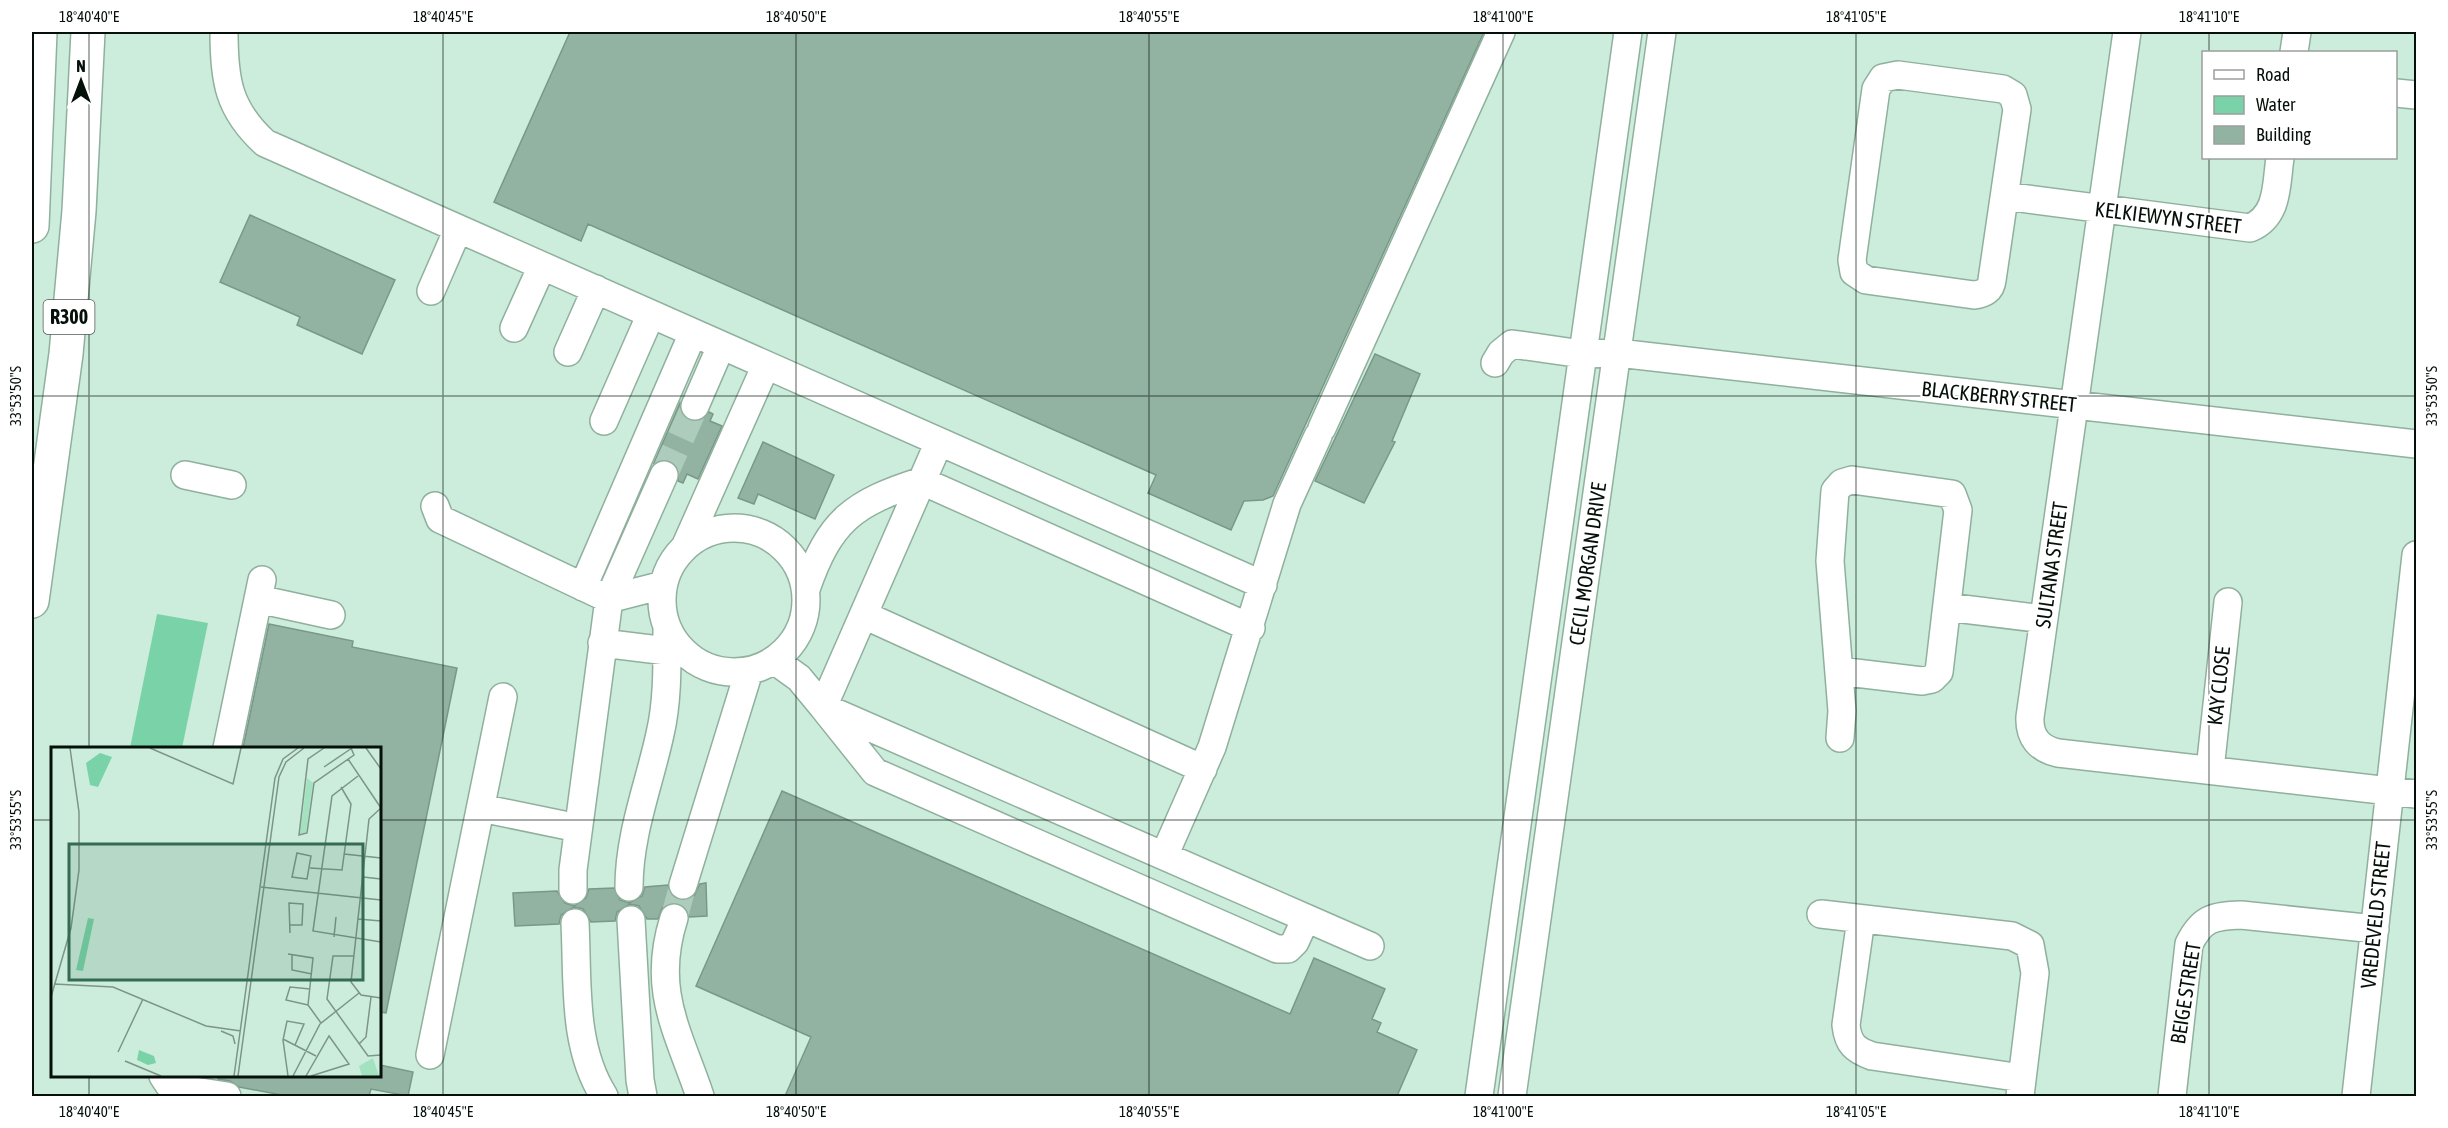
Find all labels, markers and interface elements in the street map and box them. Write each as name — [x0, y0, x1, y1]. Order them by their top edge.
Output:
text: 18°40'40"E — [59, 8, 120, 25]
text: 18°40'45"E — [413, 8, 474, 25]
text: 18°40'50"E — [766, 8, 827, 25]
text: 18°40'55"E — [1119, 8, 1180, 25]
text: 18°41'00"E — [1473, 8, 1534, 25]
text: 18°41'05"E — [1826, 8, 1887, 25]
text: 18°41'10"E — [2179, 8, 2240, 25]
north arrow — [51, 51, 111, 111]
legend — [2202, 51, 2397, 159]
text: N — [76, 57, 86, 75]
text: Road — [2256, 64, 2290, 85]
text: Water — [2256, 94, 2296, 115]
text: Building — [2256, 124, 2311, 145]
street label: KELKIEWYN STREET — [2093, 196, 2243, 238]
road number: R300 — [44, 300, 94, 334]
text: 33°53'50"S — [7, 366, 24, 426]
text: 33°53'50"S — [2423, 366, 2440, 426]
street label: BLACKBERRY STREET — [1920, 376, 2078, 416]
street label: CECIL MORGAN DRIVE — [1564, 481, 1610, 647]
street label: SULTANA STREET — [2030, 500, 2072, 630]
street label: KAY CLOSE — [2202, 645, 2234, 726]
inset map — [51, 747, 381, 1077]
text: 33°53'55"S — [7, 790, 24, 850]
text: 33°53'55"S — [2423, 790, 2440, 850]
street label: VREDEVELD STREET — [2355, 840, 2395, 990]
street label: BEIGE STREET — [2165, 940, 2205, 1046]
text: 18°40'40"E — [59, 1103, 120, 1120]
text: 18°40'45"E — [413, 1103, 474, 1120]
text: 18°40'50"E — [766, 1103, 827, 1120]
text: 18°40'55"E — [1119, 1103, 1180, 1120]
text: 18°41'00"E — [1473, 1103, 1534, 1120]
text: 18°41'05"E — [1826, 1103, 1887, 1120]
text: 18°41'10"E — [2179, 1103, 2240, 1120]

